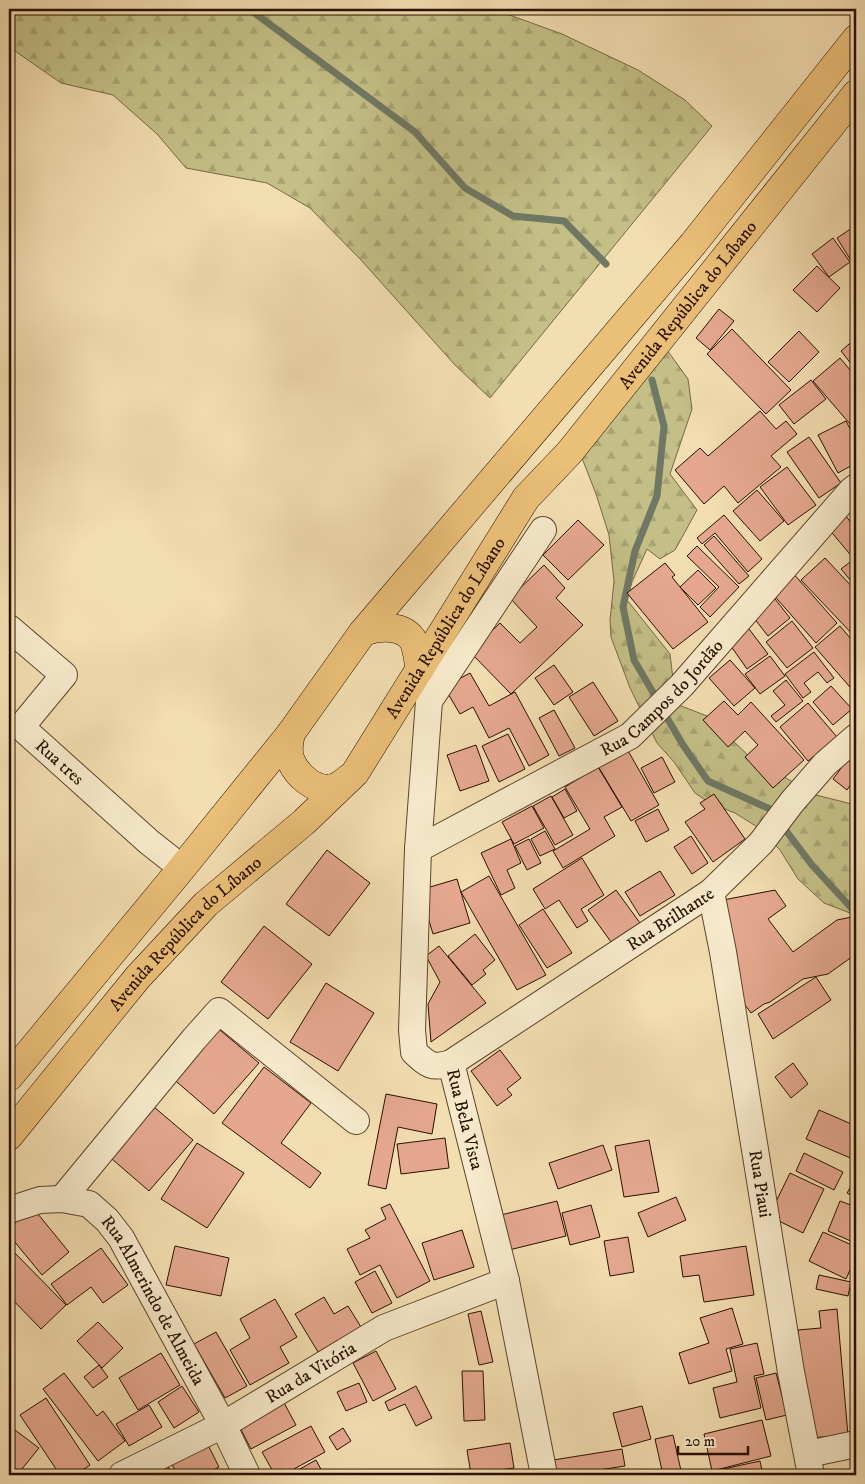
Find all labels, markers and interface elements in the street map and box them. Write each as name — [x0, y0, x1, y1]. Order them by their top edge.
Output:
street label: Avenida República do Líbano — [614, 217, 762, 394]
street label: Avenida República do Líbano — [382, 533, 511, 723]
street label: Rua Campos do Jordão — [597, 635, 729, 762]
street label: Rua tres — [30, 735, 88, 790]
street label: Avenida República do Líbano — [105, 852, 267, 1016]
street label: Rua Brilhante — [623, 883, 719, 956]
street label: Rua Bela Vista — [441, 1067, 488, 1173]
street label: Rua Piaui — [743, 1148, 776, 1219]
street label: Rua Almerindo de Almeida — [96, 1211, 209, 1390]
street label: Rua da Vitória — [262, 1337, 361, 1409]
scale bar — [678, 1424, 748, 1456]
text: 20 m — [685, 1432, 715, 1451]

